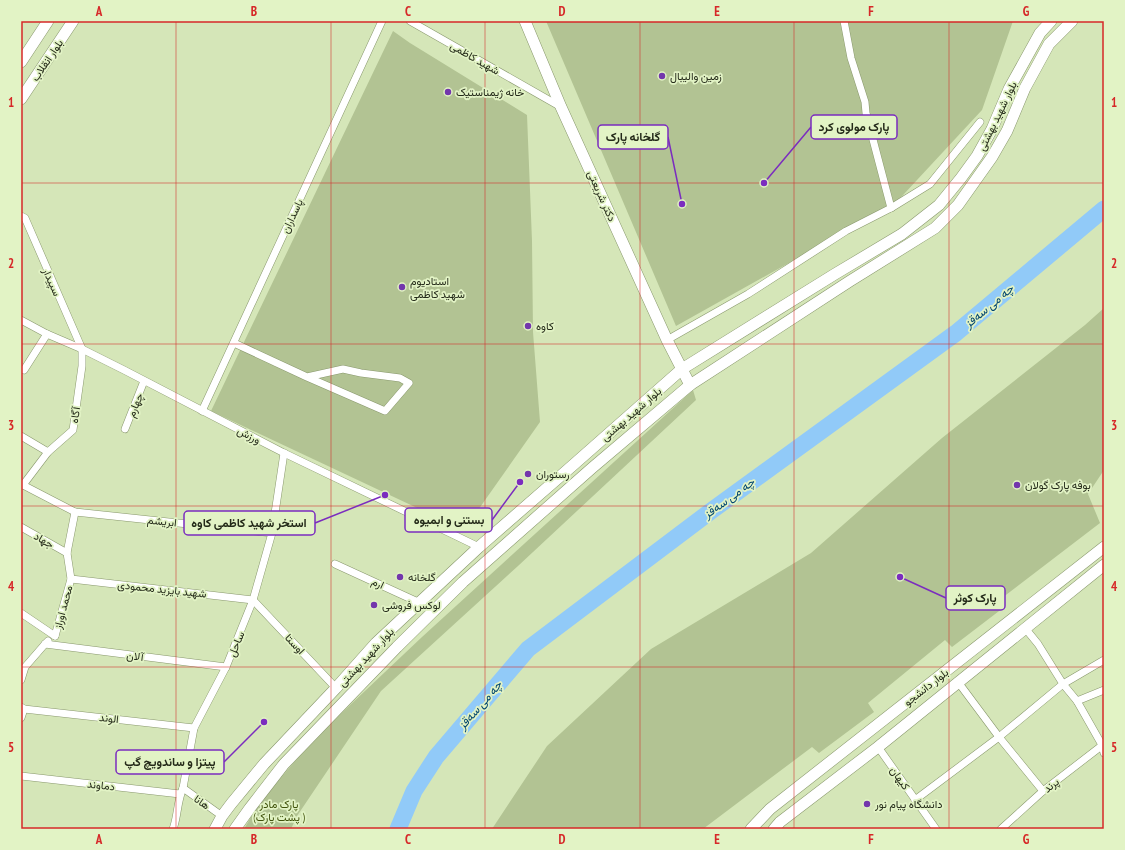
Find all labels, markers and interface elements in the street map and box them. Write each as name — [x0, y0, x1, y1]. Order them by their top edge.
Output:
text: A — [95, 3, 103, 20]
text: B — [251, 3, 257, 20]
text: C — [405, 3, 411, 20]
text: D — [559, 3, 566, 20]
text: E — [714, 3, 720, 20]
text: F — [868, 3, 874, 20]
text: G — [1023, 3, 1030, 20]
street label: بلوار انقلاب — [28, 36, 66, 84]
street label: شهید کاظمی — [448, 38, 503, 78]
place label: زمین والیبال — [670, 69, 722, 83]
marker: زمین والیبال — [657, 71, 667, 81]
street label: بلوار شهید بهشتی — [974, 79, 1020, 153]
place label: خانه ژیمناستیک — [456, 85, 524, 99]
marker: خانه ژیمناستیک — [443, 87, 453, 97]
text: 1 — [8, 94, 14, 111]
text: 1 — [1111, 94, 1117, 111]
callout: پارک مولوی کرد — [811, 115, 897, 139]
text: پارک مولوی کرد — [819, 119, 890, 135]
callout: گلخانه پارک — [598, 125, 668, 149]
text: گلخانه پارک — [606, 129, 661, 145]
street label: دکتر شریعتی — [585, 168, 619, 224]
street label: پاسداران — [278, 197, 307, 236]
text: 2 — [8, 255, 14, 272]
text: 2 — [1111, 255, 1117, 272]
street label: سپیدار — [38, 265, 64, 299]
place label: استادیوم شهید کاظمی — [410, 274, 465, 301]
water label: چە می سەقز — [960, 280, 1018, 332]
marker: استادیوم شهید کاظمی — [397, 282, 407, 292]
place label: کاوه — [536, 319, 554, 333]
marker: کاوه — [523, 321, 533, 331]
street label: بلوار شهید بهشتی — [598, 384, 664, 444]
street label: چهارم — [124, 391, 147, 420]
street label: آگاه — [67, 404, 83, 424]
text: 3 — [8, 417, 14, 434]
text: 3 — [1111, 417, 1117, 434]
street label: ورزش — [235, 423, 263, 447]
place label: رستوران — [536, 467, 570, 481]
marker: رستوران — [523, 469, 533, 479]
water label: چە می سەقز — [699, 473, 759, 523]
place label: بوفه پارک گولان — [1025, 478, 1091, 493]
marker: بوفه پارک گولان — [1012, 480, 1022, 490]
callout: بستنی و ابمیوه — [405, 508, 492, 532]
callout: استخر شهید کاظمی کاوه — [184, 511, 315, 535]
street label: ابریشم — [146, 512, 178, 531]
text: بستنی و ابمیوه — [414, 512, 485, 528]
text: استخر شهید کاظمی کاوه — [191, 515, 307, 531]
street label: جهاد — [31, 529, 57, 551]
place label: گلخانه — [408, 570, 436, 584]
marker: گلخانه — [395, 572, 405, 582]
street label: ارم — [369, 574, 386, 593]
street label: شهید بایزید محمودی — [117, 577, 208, 601]
text: 4 — [8, 578, 15, 595]
text: 4 — [1111, 578, 1118, 595]
street label: محمد اوراز — [50, 584, 76, 631]
callout: پارک کوثر — [946, 586, 1005, 610]
text: پارک کوثر — [952, 590, 997, 606]
place label: لوکس فروشی — [382, 598, 441, 612]
marker: لوکس فروشی — [369, 600, 379, 610]
street label: بلوار شهید بهشتی — [335, 625, 397, 689]
street label: ساحل — [225, 629, 248, 659]
street label: اوستا — [282, 631, 308, 657]
street label: آلان — [126, 648, 146, 664]
street label: بلوار دانشجو — [901, 665, 951, 709]
water label: چە می سەقز — [454, 677, 506, 733]
street label: الوند — [99, 710, 119, 726]
text: 5 — [8, 739, 14, 756]
text: 5 — [1111, 739, 1117, 756]
callout: پیتزا و ساندویچ گپ — [116, 750, 224, 774]
text: پیتزا و ساندویچ گپ — [124, 754, 216, 770]
street label: کیهان — [887, 764, 913, 792]
street label: پرند — [1040, 774, 1063, 796]
street label: دماوند — [86, 777, 116, 793]
street label: هانا — [191, 791, 213, 813]
park label: پارک مادر (پشت پارک ) — [253, 797, 305, 825]
place label: دانشگاه پیام نور — [874, 797, 943, 812]
marker: دانشگاه پیام نور — [862, 799, 872, 809]
text: A — [95, 831, 103, 848]
text: B — [251, 831, 257, 848]
text: C — [405, 831, 411, 848]
text: D — [559, 831, 566, 848]
text: E — [714, 831, 720, 848]
text: F — [868, 831, 874, 848]
text: G — [1023, 831, 1030, 848]

